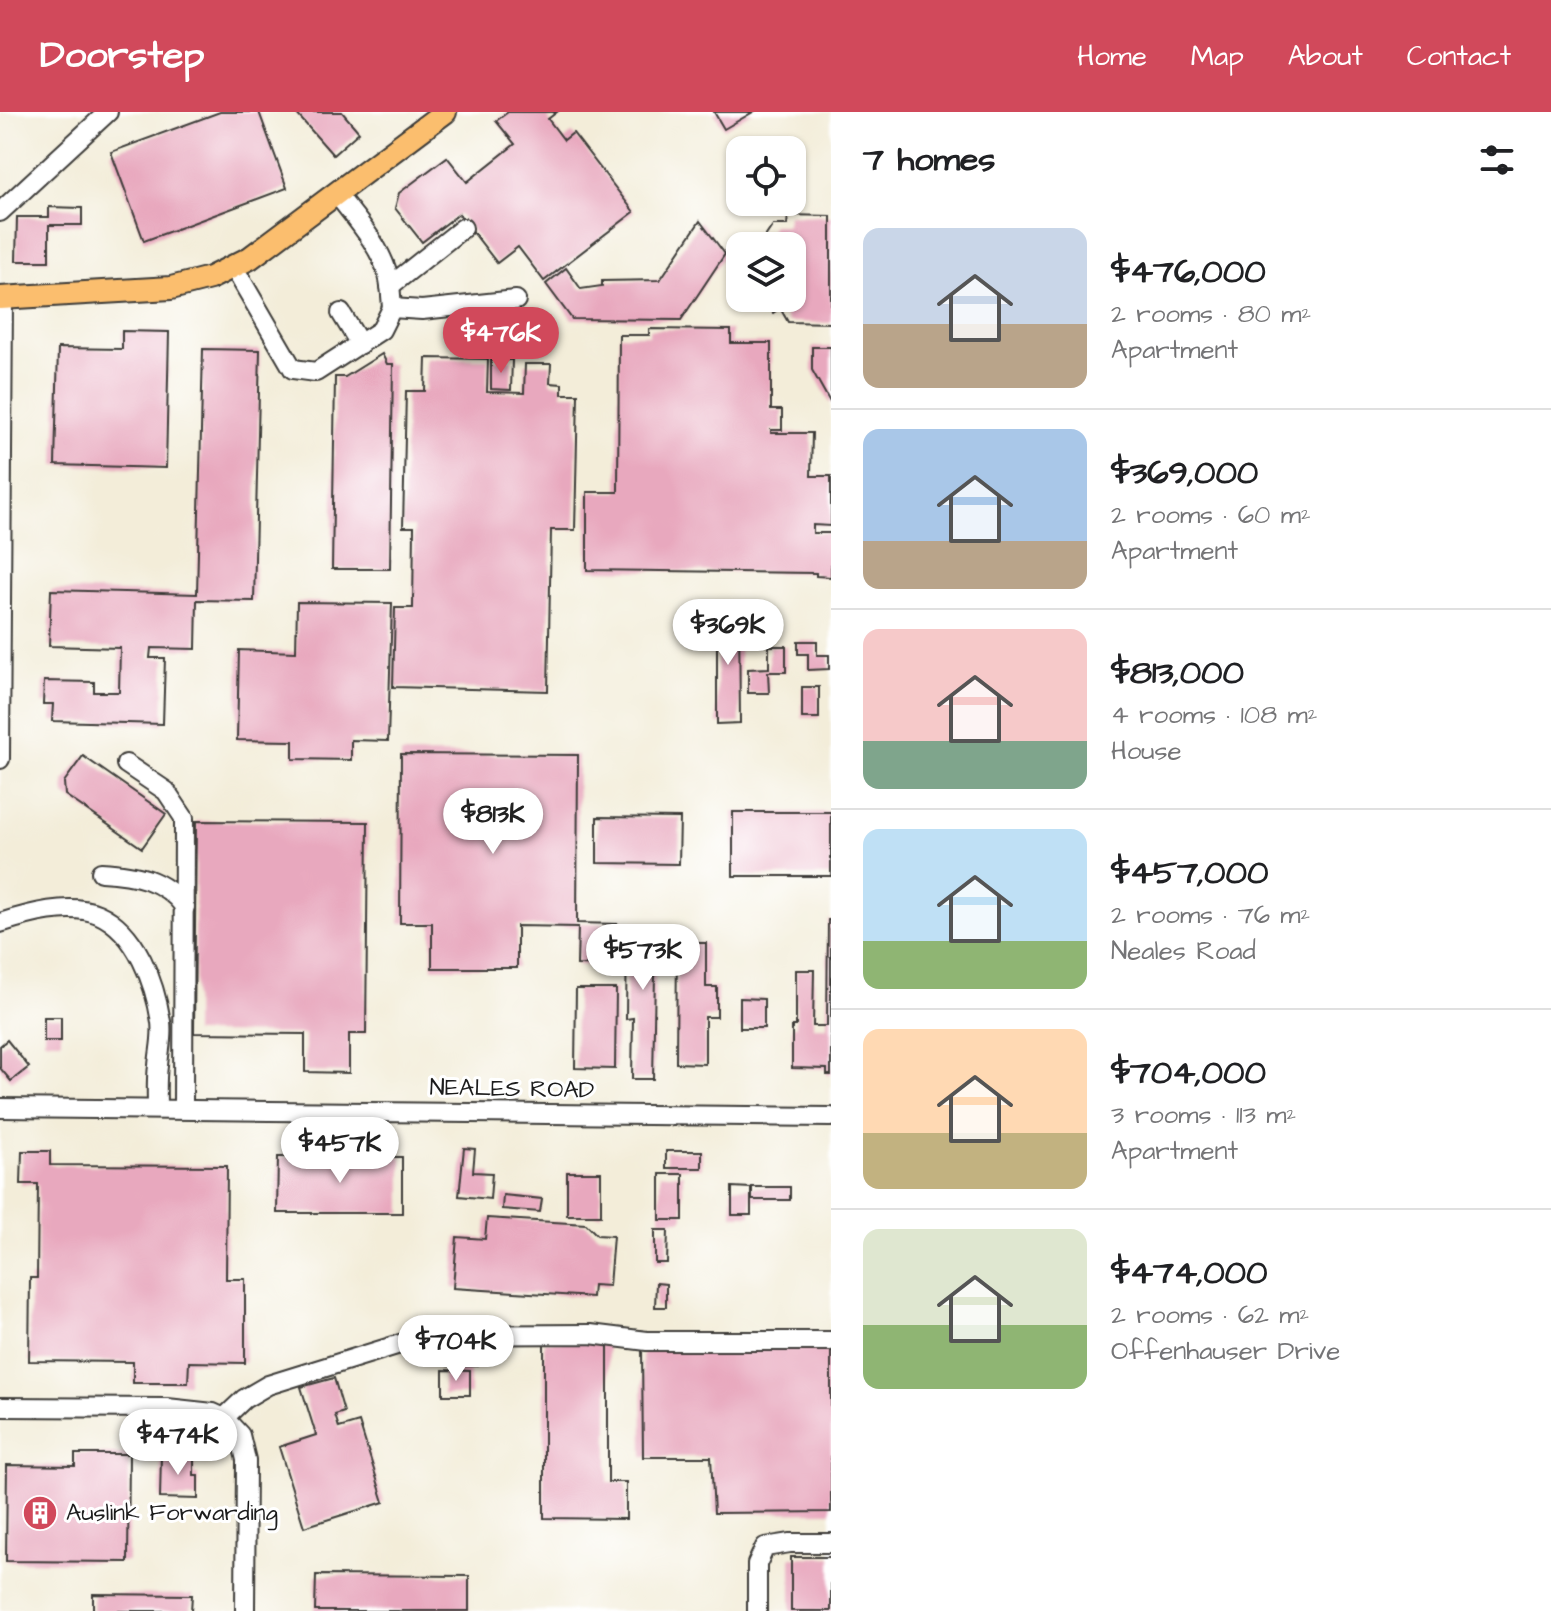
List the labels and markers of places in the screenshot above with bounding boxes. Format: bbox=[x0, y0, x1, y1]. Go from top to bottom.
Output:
pin: $476K bbox=[445, 307, 557, 375]
pin: $369K bbox=[672, 599, 784, 667]
pin: $813K bbox=[437, 788, 549, 856]
pin: $573K bbox=[587, 924, 699, 992]
pin: $457K bbox=[284, 1117, 396, 1185]
pin: $704K bbox=[400, 1315, 512, 1383]
pin: $474K bbox=[122, 1409, 234, 1477]
building icon: Auslink Forwarding bbox=[21, 1494, 59, 1532]
place label: Auslink Forwarding bbox=[66, 1496, 278, 1531]

